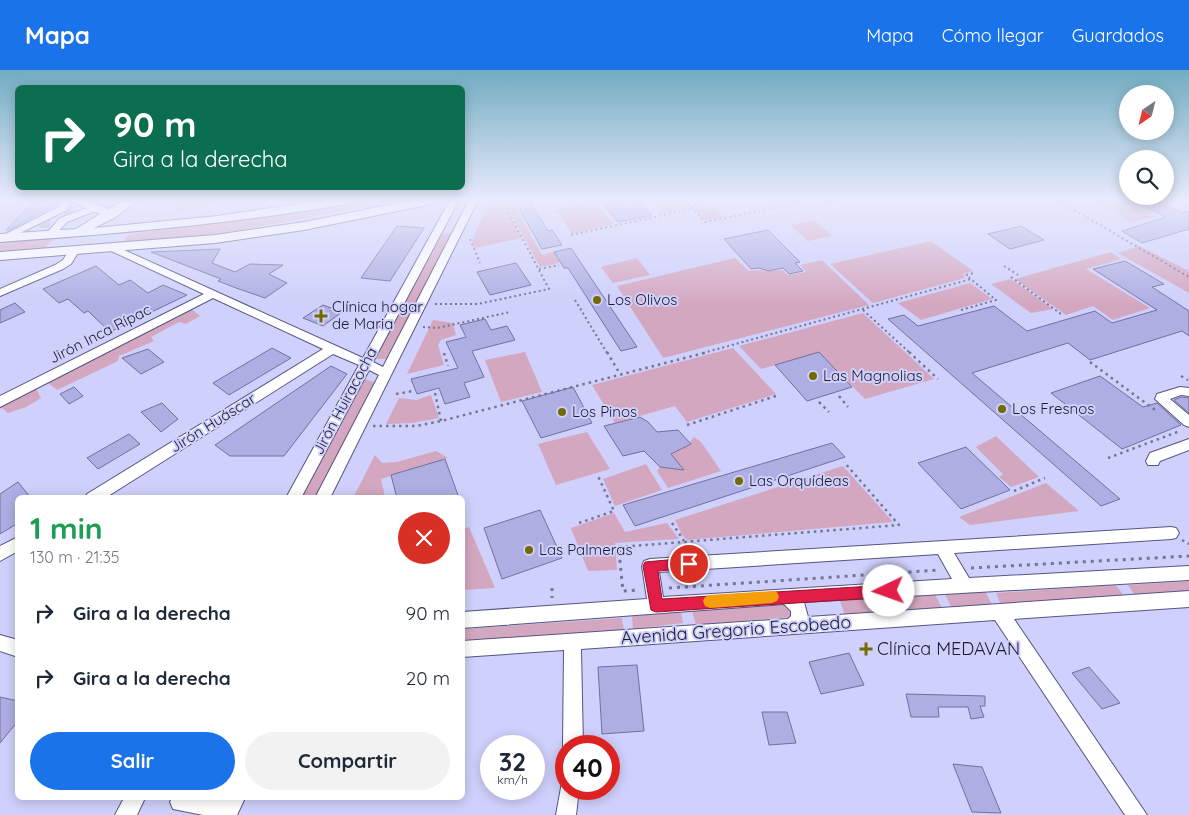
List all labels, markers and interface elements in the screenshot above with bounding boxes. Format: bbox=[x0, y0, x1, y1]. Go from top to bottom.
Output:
text: Mapa bbox=[25, 20, 90, 50]
text: Mapa bbox=[866, 24, 914, 47]
text: Cómo llegar bbox=[942, 24, 1044, 47]
text: Guardados bbox=[1072, 24, 1164, 47]
north arrow bbox=[1119, 85, 1174, 140]
map controls bbox=[1119, 85, 1174, 205]
text: 90 m bbox=[113, 102, 196, 146]
icon: right bbox=[30, 105, 95, 170]
text: Gira a la derecha bbox=[113, 145, 288, 173]
button: search bbox=[1119, 150, 1174, 205]
place label: Los Olivos bbox=[607, 290, 677, 309]
marker: Los Olivos bbox=[591, 294, 603, 306]
place label: Clínica hogar de Maria bbox=[332, 297, 423, 333]
street label: Jirón Inca Rípac bbox=[46, 300, 154, 367]
marker: Clínica hogar de Maria bbox=[314, 309, 328, 323]
street label: Jirón Huiracocha bbox=[308, 344, 381, 458]
place label: Las Magnolias bbox=[823, 366, 923, 385]
marker: Las Magnolias bbox=[807, 370, 819, 382]
street label: Jirón Huáscar bbox=[166, 389, 259, 456]
place label: Los Fresnos bbox=[1012, 399, 1094, 418]
place label: Los Pinos bbox=[572, 402, 637, 421]
marker: Los Fresnos bbox=[996, 403, 1008, 415]
marker: Los Pinos bbox=[556, 406, 568, 418]
place label: Las Orquídeas bbox=[749, 471, 849, 490]
marker: Las Orquídeas bbox=[733, 475, 745, 487]
text: 1 min bbox=[30, 509, 103, 547]
button: close bbox=[398, 512, 450, 564]
place label: Las Palmeras bbox=[539, 540, 632, 559]
pin bbox=[668, 543, 710, 585]
marker: Las Palmeras bbox=[523, 544, 535, 556]
text: 130 m · 21:35 bbox=[30, 547, 120, 567]
icon: arrive bbox=[675, 550, 703, 578]
position arrow bbox=[862, 564, 914, 616]
icon: right bbox=[30, 599, 58, 627]
text: Gira a la derecha bbox=[73, 601, 231, 625]
text: 90 m bbox=[406, 601, 450, 625]
street label: Avenida Gregorio Escobedo bbox=[620, 610, 852, 649]
place label: Clínica MEDAVAN bbox=[877, 637, 1020, 660]
marker: Clínica MEDAVAN bbox=[859, 642, 873, 656]
icon: right bbox=[30, 664, 58, 692]
text: Gira a la derecha bbox=[73, 666, 231, 690]
text: 20 m bbox=[406, 666, 450, 690]
button: Salir bbox=[30, 732, 235, 790]
button: Compartir bbox=[245, 732, 450, 790]
speed limit sign: 40 bbox=[555, 735, 620, 800]
text: 32 bbox=[499, 746, 526, 777]
text: km/h bbox=[497, 772, 528, 787]

